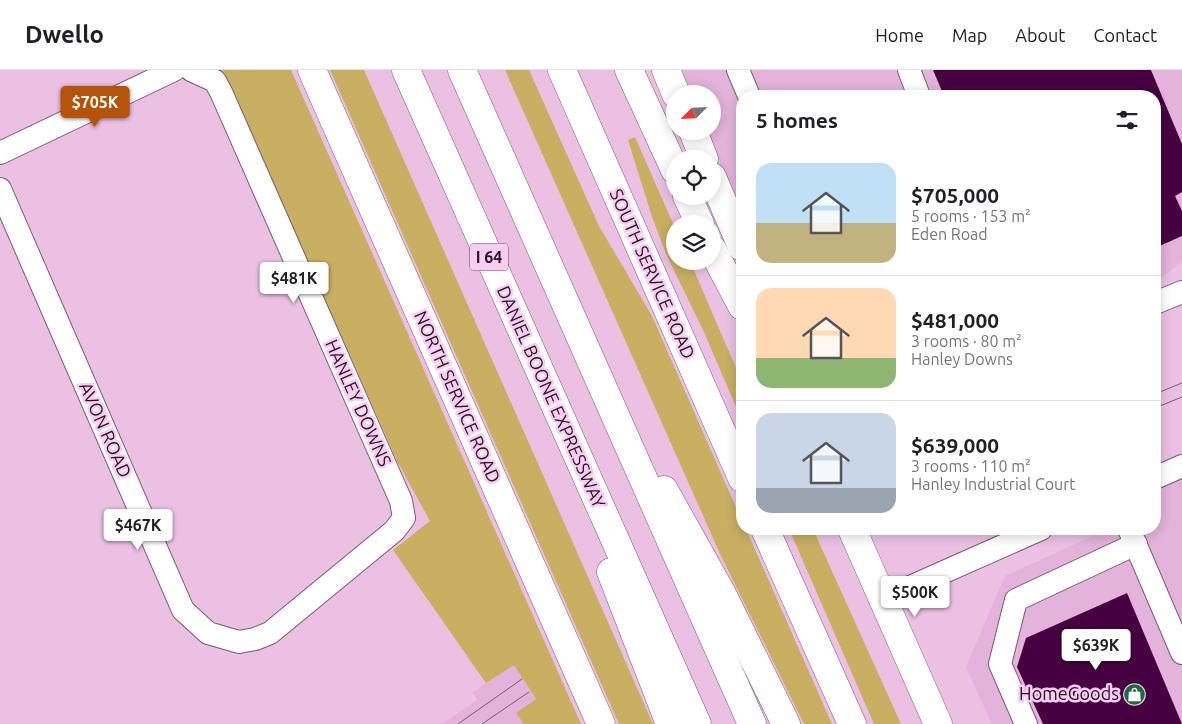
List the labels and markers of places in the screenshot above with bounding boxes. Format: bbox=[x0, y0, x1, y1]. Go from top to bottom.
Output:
pin: $705K bbox=[60, 85, 130, 128]
pin: $481K bbox=[259, 262, 329, 304]
pin: $467K bbox=[103, 508, 173, 551]
pin: $500K bbox=[880, 576, 950, 618]
pin: $639K bbox=[1061, 628, 1131, 671]
shop icon: HomeGoods bbox=[1123, 682, 1147, 706]
place label: HomeGoods bbox=[1019, 683, 1119, 703]

